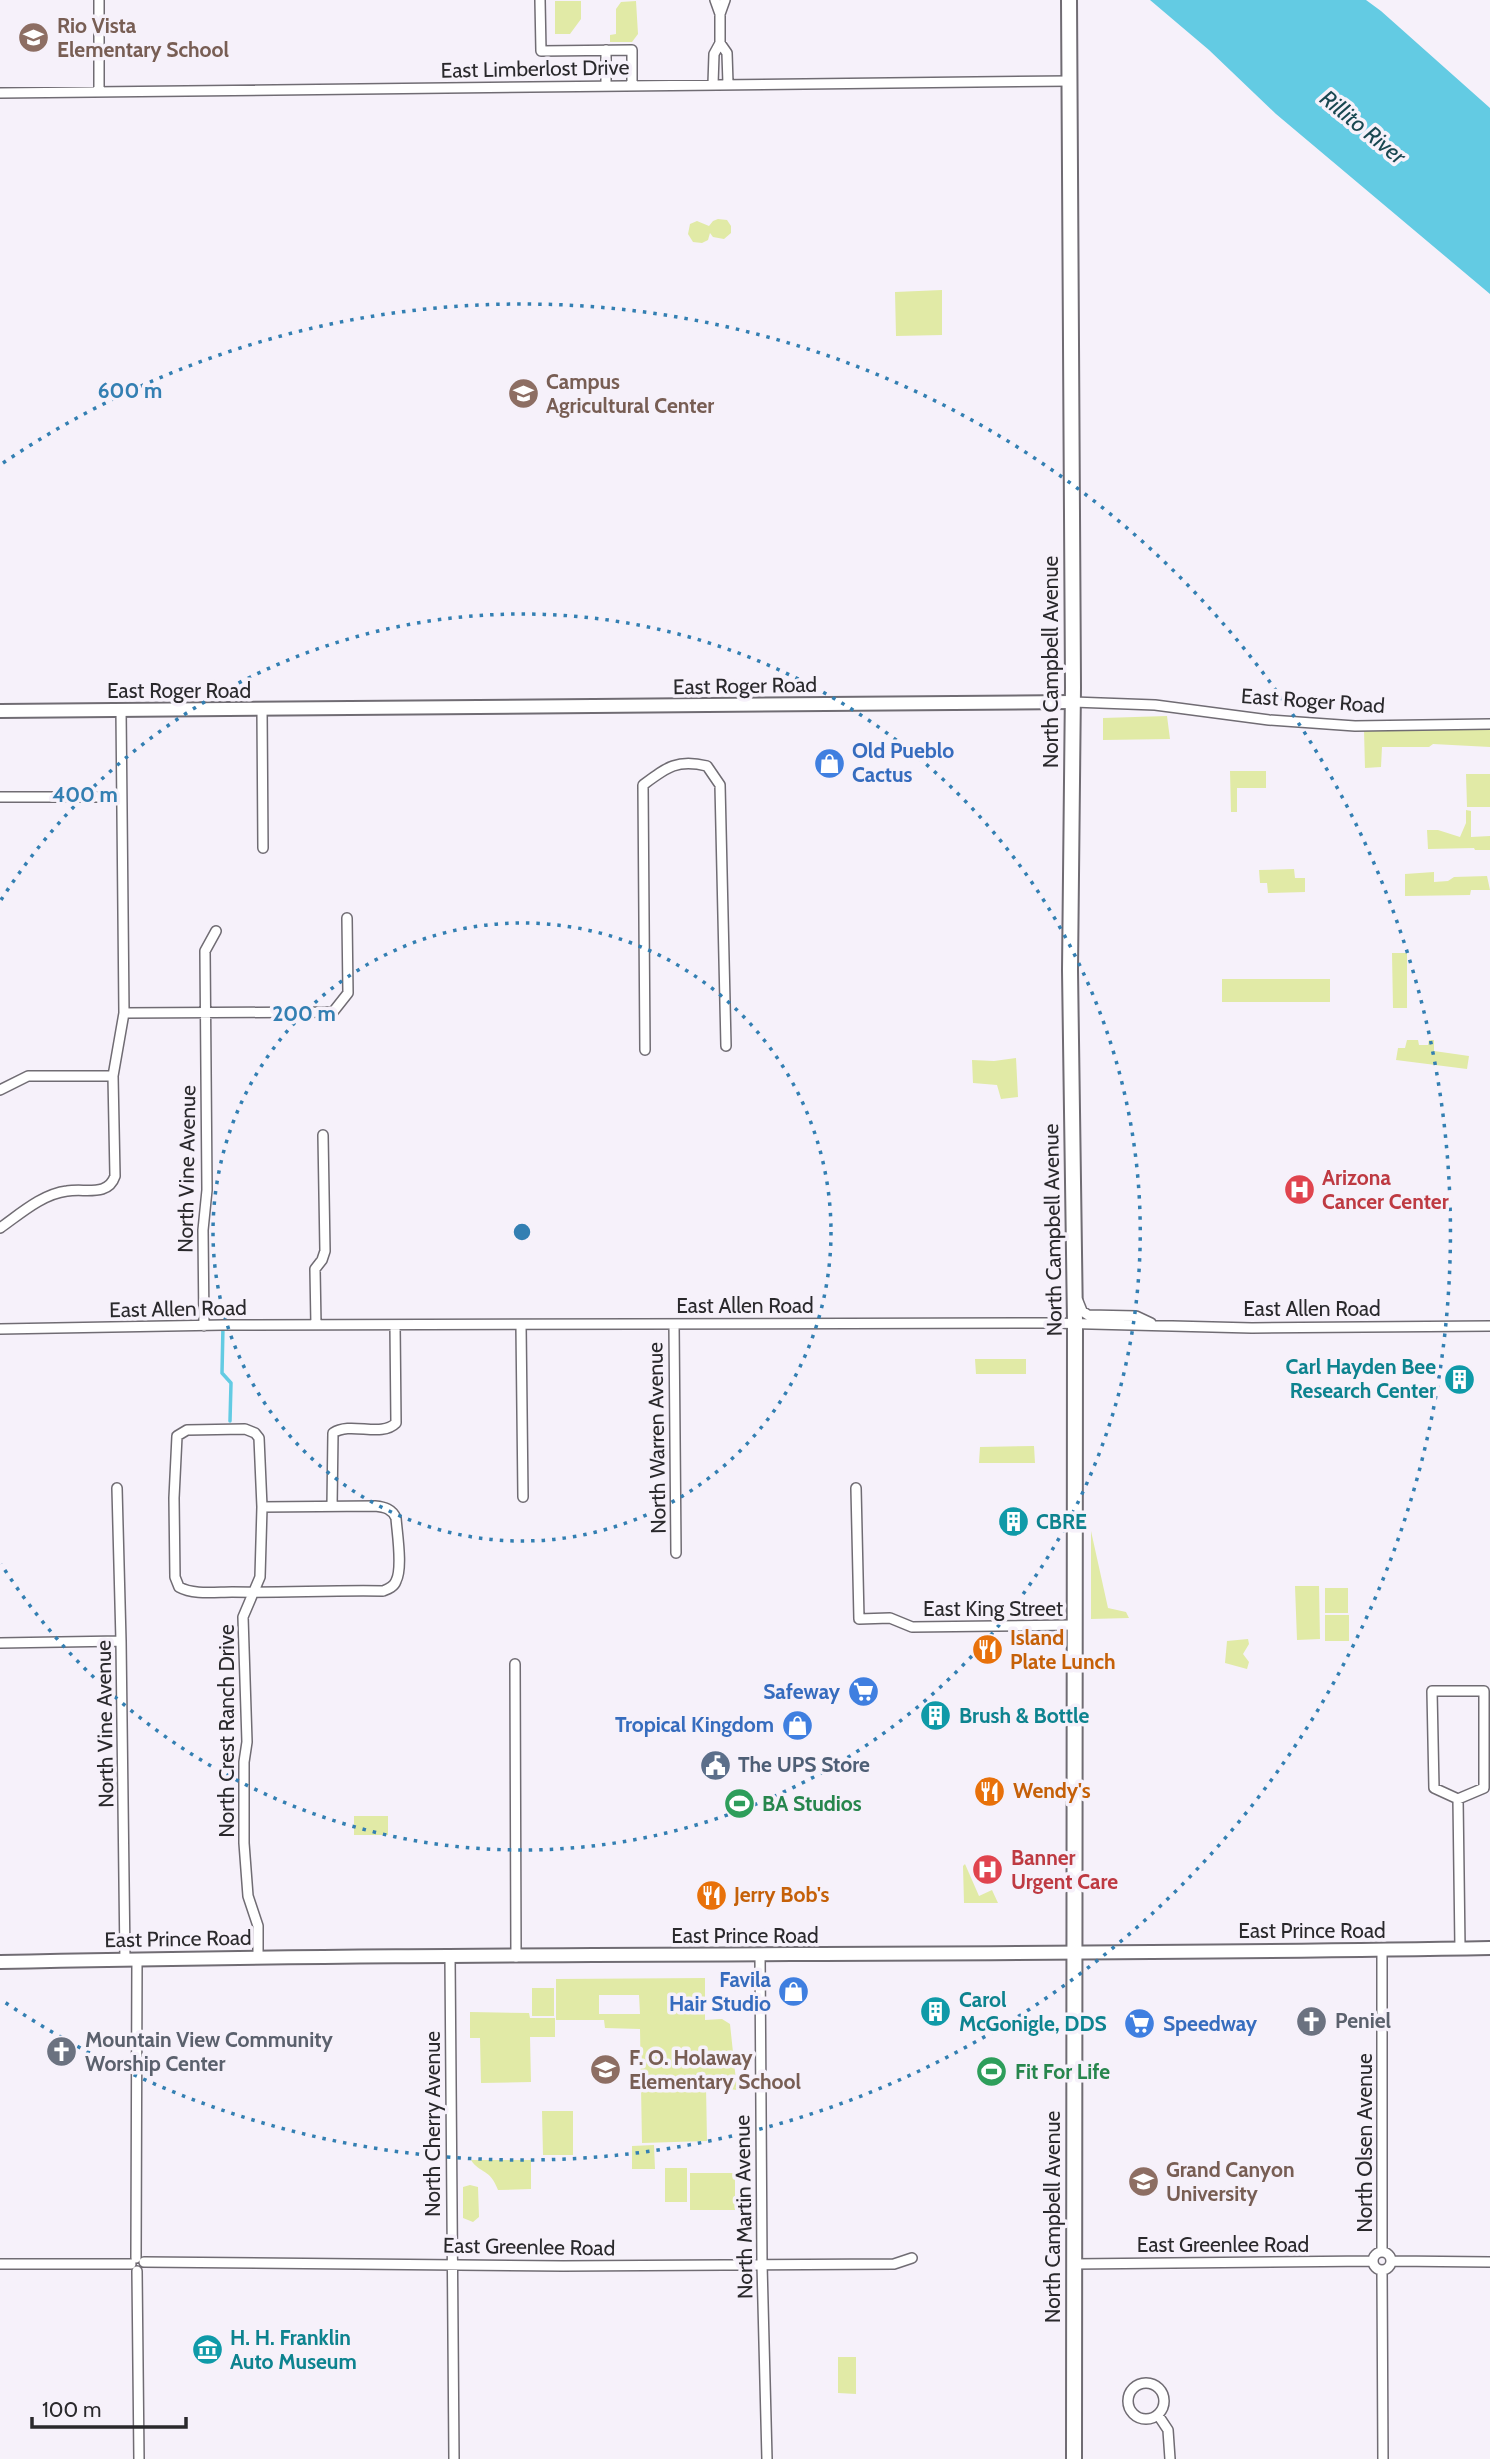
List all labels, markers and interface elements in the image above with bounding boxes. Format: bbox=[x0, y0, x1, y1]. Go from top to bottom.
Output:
place label: Rio Vista Elementary School bbox=[57, 13, 230, 62]
school or university icon: Rio Vista Elementary School bbox=[17, 21, 51, 55]
street label: East Limberlost Drive bbox=[440, 54, 630, 83]
water label: Rillito River bbox=[1314, 84, 1412, 171]
place label: Campus Agricultural Center bbox=[546, 369, 714, 418]
school or university icon: Campus Agricultural Center bbox=[506, 377, 540, 411]
text: 600 m bbox=[98, 378, 162, 403]
street label: North Campbell Avenue bbox=[1038, 555, 1063, 768]
street label: East Roger Road bbox=[673, 672, 817, 699]
street label: East Roger Road bbox=[107, 678, 251, 703]
street label: East Roger Road bbox=[1240, 683, 1386, 718]
place label: Old Pueblo Cactus bbox=[852, 738, 954, 787]
shop icon: Old Pueblo Cactus bbox=[812, 746, 846, 780]
text: 400 m bbox=[52, 782, 118, 807]
text: 200 m bbox=[272, 1001, 336, 1026]
street label: North Vine Avenue bbox=[173, 1085, 200, 1253]
street label: North Campbell Avenue bbox=[1038, 1123, 1067, 1337]
place label: Arizona Cancer Center bbox=[1322, 1165, 1449, 1214]
hospital icon: Arizona Cancer Center bbox=[1282, 1173, 1316, 1207]
centre of rings bbox=[510, 1220, 534, 1244]
street label: East Allen Road bbox=[676, 1293, 814, 1318]
street label: East Allen Road bbox=[109, 1295, 247, 1322]
street label: East Allen Road bbox=[1243, 1296, 1381, 1321]
street label: North Warren Avenue bbox=[642, 1342, 671, 1534]
place label: Carl Hayden Bee Research Center bbox=[1285, 1354, 1436, 1403]
building icon: Carl Hayden Bee Research Center bbox=[1442, 1362, 1476, 1396]
building icon: CBRE bbox=[996, 1505, 1030, 1539]
place label: CBRE bbox=[1036, 1509, 1087, 1534]
street label: East King Street bbox=[923, 1596, 1063, 1621]
street label: North Crest Ranch Drive bbox=[214, 1624, 239, 1838]
place label: Island Plate Lunch bbox=[1010, 1625, 1116, 1674]
restaurant icon: Island Plate Lunch bbox=[970, 1633, 1004, 1667]
street label: North Vine Avenue bbox=[91, 1640, 118, 1808]
supermarket icon: Safeway bbox=[846, 1675, 880, 1709]
place label: Safeway bbox=[763, 1679, 841, 1704]
building icon: Brush & Bottle bbox=[919, 1699, 953, 1733]
place label: Brush & Bottle bbox=[959, 1703, 1089, 1728]
shop icon: Tropical Kingdom bbox=[780, 1708, 814, 1742]
place label: Tropical Kingdom bbox=[615, 1712, 774, 1737]
public building icon: The UPS Store bbox=[698, 1748, 732, 1782]
place label: The UPS Store bbox=[738, 1752, 870, 1777]
restaurant icon: Wendy's bbox=[973, 1774, 1007, 1808]
place label: Wendy's bbox=[1013, 1778, 1091, 1803]
sports icon: BA Studios bbox=[722, 1787, 756, 1821]
place label: BA Studios bbox=[762, 1791, 862, 1816]
place label: Banner Urgent Care bbox=[1011, 1845, 1118, 1894]
hospital icon: Banner Urgent Care bbox=[971, 1853, 1005, 1887]
restaurant icon: Jerry Bob's bbox=[694, 1878, 728, 1912]
place label: Jerry Bob's bbox=[733, 1882, 830, 1907]
street label: East Prince Road bbox=[1238, 1918, 1386, 1943]
street label: East Prince Road bbox=[671, 1923, 819, 1948]
street label: East Prince Road bbox=[104, 1925, 252, 1952]
place label: Favila Hair Studio bbox=[669, 1967, 772, 2016]
shop icon: Favila Hair Studio bbox=[777, 1975, 811, 2009]
place label: Carol McGonigle, DDS bbox=[959, 1987, 1107, 2036]
building icon: Carol McGonigle, DDS bbox=[919, 1995, 953, 2029]
church icon: Peniel bbox=[1295, 2004, 1329, 2038]
supermarket icon: Speedway bbox=[1123, 2007, 1157, 2041]
place label: Peniel bbox=[1335, 2008, 1392, 2033]
place label: Speedway bbox=[1163, 2011, 1258, 2036]
place label: Mountain View Community Worship Center bbox=[85, 2027, 333, 2076]
street label: North Cherry Avenue bbox=[420, 2031, 445, 2217]
church icon: Mountain View Community Worship Center bbox=[45, 2035, 79, 2069]
place label: F. O. Holaway Elementary School bbox=[629, 2045, 802, 2094]
school or university icon: F. O. Holaway Elementary School bbox=[589, 2053, 623, 2087]
street label: North Olsen Avenue bbox=[1352, 2053, 1377, 2233]
sports icon: Fit For Life bbox=[975, 2055, 1009, 2089]
place label: Fit For Life bbox=[1015, 2059, 1110, 2084]
street label: North Campbell Avenue bbox=[1040, 2110, 1065, 2323]
street label: North Martin Avenue bbox=[729, 2115, 758, 2299]
place label: Grand Canyon University bbox=[1166, 2157, 1294, 2206]
school or university icon: Grand Canyon University bbox=[1126, 2165, 1160, 2199]
street label: East Greenlee Road bbox=[443, 2232, 615, 2261]
street label: East Greenlee Road bbox=[1137, 2232, 1309, 2257]
place label: H. H. Franklin Auto Museum bbox=[230, 2325, 357, 2374]
museum icon: H. H. Franklin Auto Museum bbox=[190, 2333, 224, 2367]
scale bar bbox=[32, 2386, 186, 2430]
text: 100 m bbox=[42, 2397, 101, 2422]

